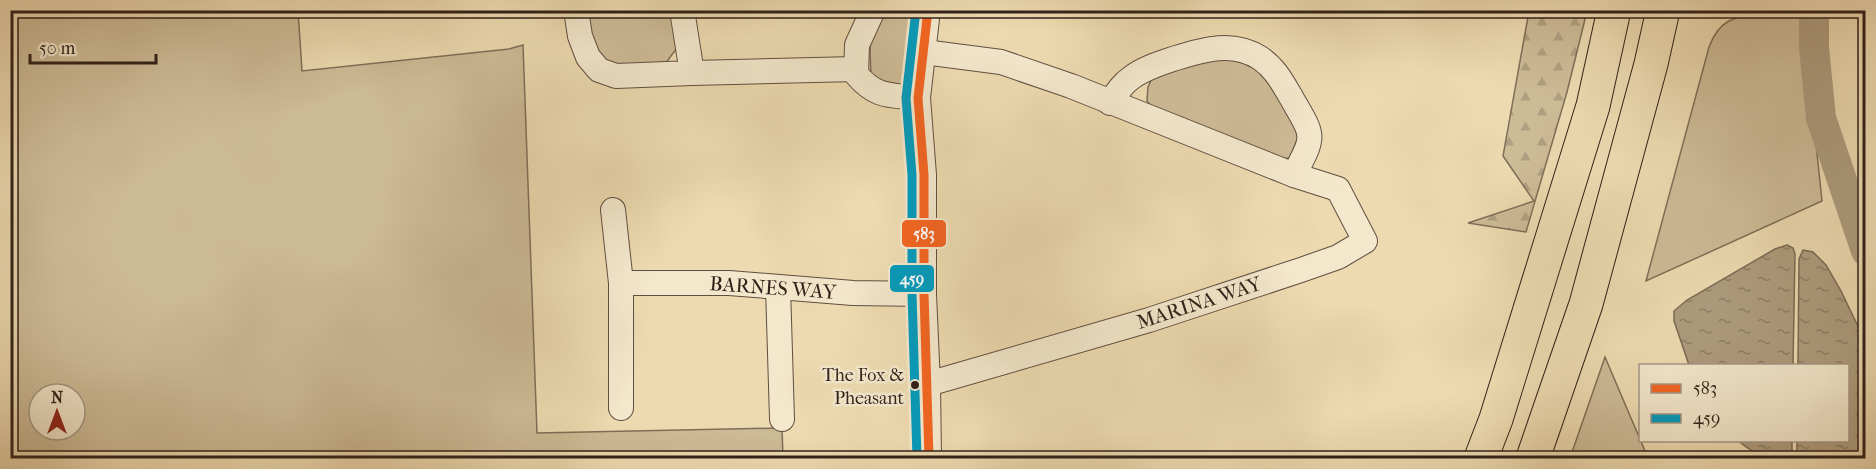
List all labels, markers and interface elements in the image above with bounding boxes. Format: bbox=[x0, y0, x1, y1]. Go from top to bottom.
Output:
scale bar bbox=[30, 27, 156, 65]
text: 50 m bbox=[39, 38, 76, 59]
line badge: 583 bbox=[901, 219, 947, 248]
text: 583 bbox=[913, 224, 935, 244]
line badge: 459 bbox=[889, 264, 935, 293]
text: 459 bbox=[899, 269, 924, 289]
street label: BARNES WAY bbox=[709, 272, 838, 304]
street label: MARINA WAY bbox=[1134, 272, 1266, 334]
legend bbox=[1639, 364, 1849, 442]
place label: The Fox & Pheasant bbox=[822, 365, 905, 409]
text: 583 bbox=[1693, 378, 1717, 399]
marker: The Fox & Pheasant bbox=[909, 379, 921, 391]
north arrow bbox=[27, 382, 87, 442]
text: N bbox=[51, 388, 64, 407]
text: 459 bbox=[1693, 408, 1720, 429]

